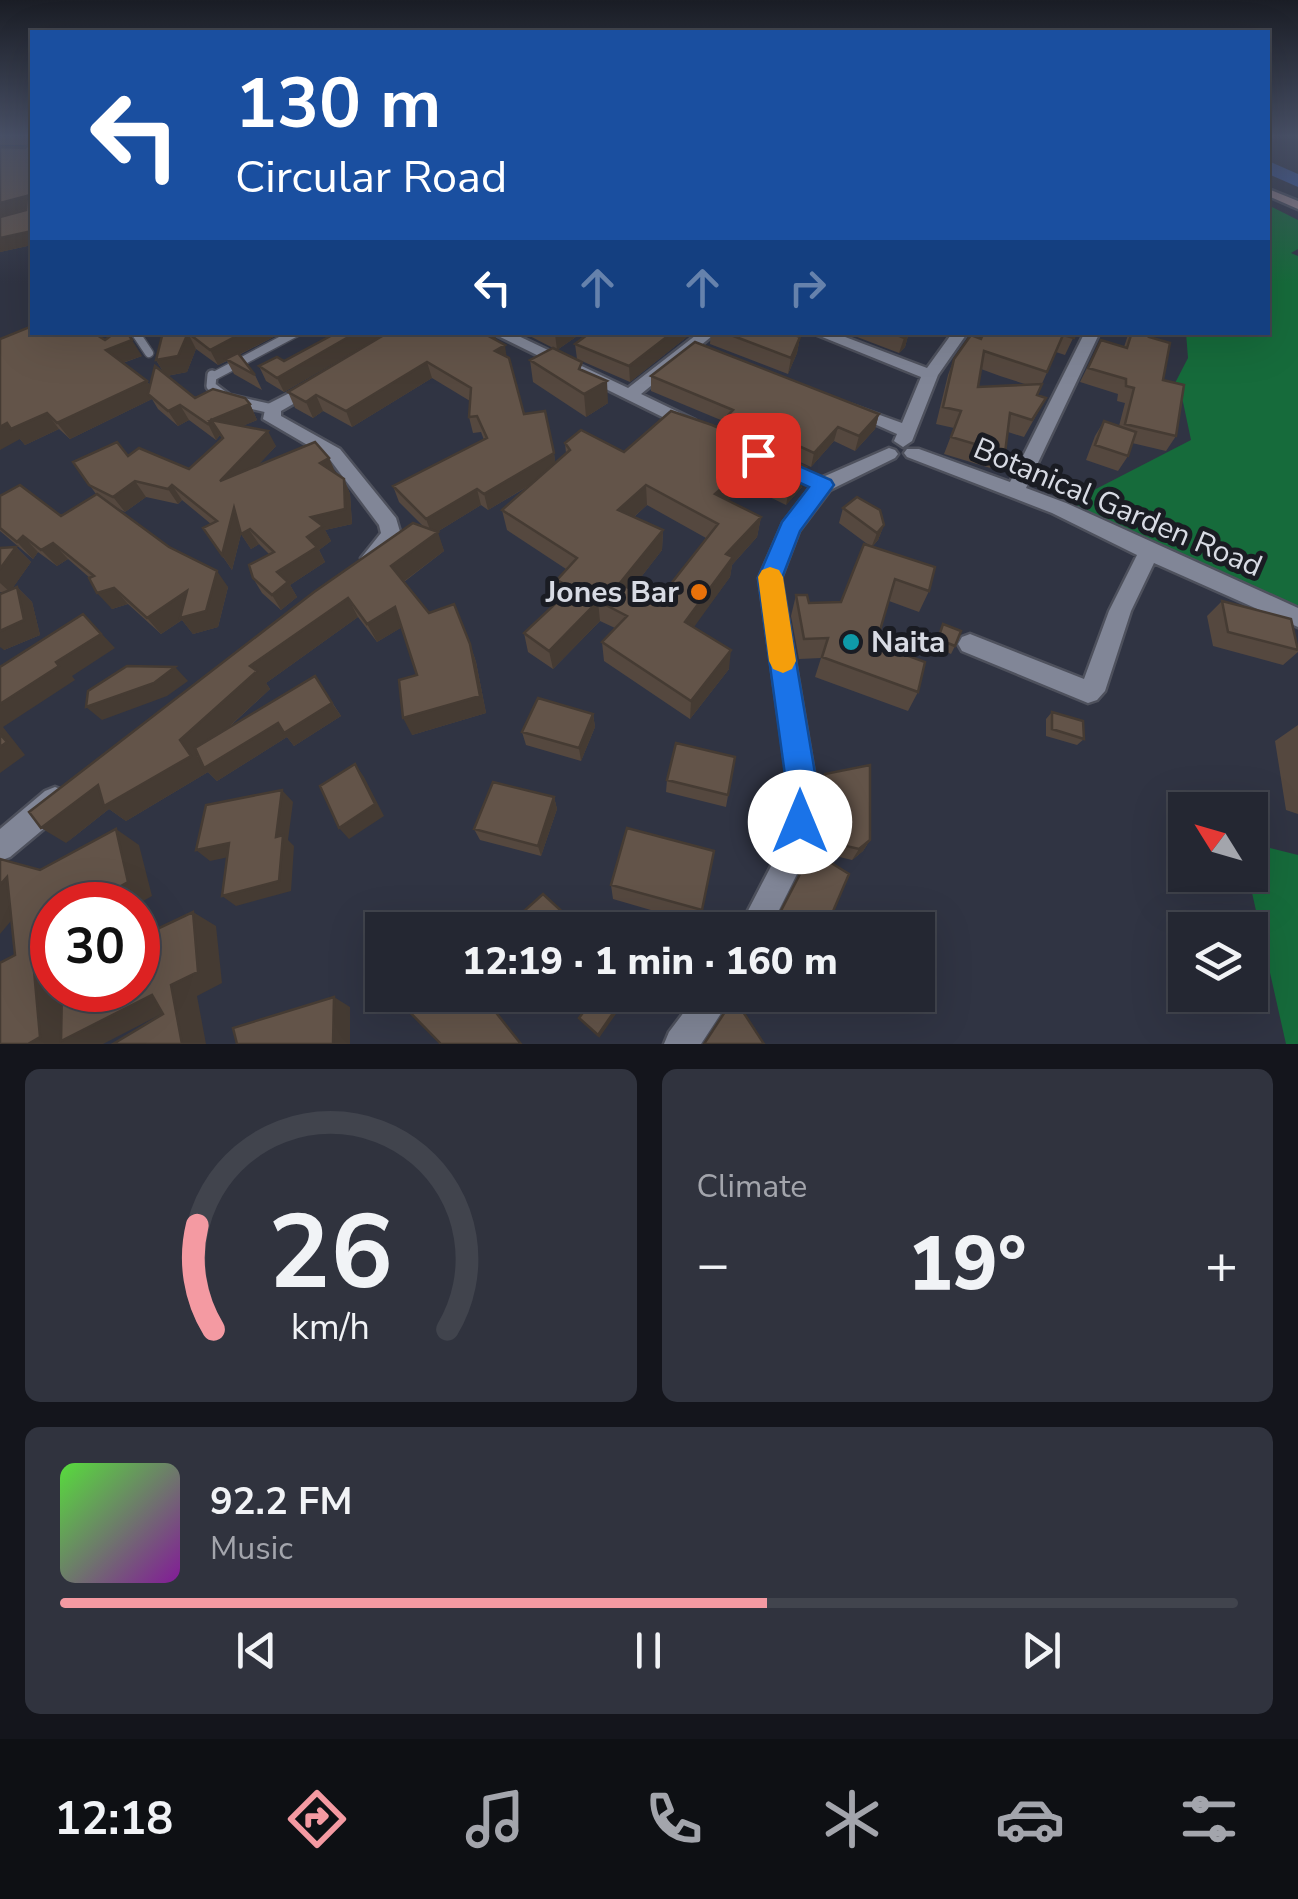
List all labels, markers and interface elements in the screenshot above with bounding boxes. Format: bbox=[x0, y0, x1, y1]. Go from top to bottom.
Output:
text: 130 m bbox=[235, 56, 441, 152]
icon: left bbox=[70, 70, 200, 200]
text: Circular Road bbox=[235, 147, 507, 208]
icon: left bbox=[465, 260, 520, 315]
icon: ahead bbox=[570, 260, 625, 315]
icon: ahead bbox=[675, 260, 730, 315]
icon: right bbox=[780, 260, 835, 315]
pin bbox=[716, 413, 801, 498]
icon: arrive bbox=[731, 428, 786, 483]
street label: Botanical Garden Road bbox=[967, 428, 1268, 587]
place label: Jones Bar bbox=[545, 572, 679, 613]
marker: Jones Bar bbox=[688, 581, 710, 603]
place label: Naita bbox=[871, 622, 945, 663]
marker: Naita bbox=[840, 631, 862, 653]
position arrow bbox=[748, 770, 852, 874]
north arrow bbox=[1168, 792, 1268, 892]
map controls bbox=[1168, 792, 1268, 1012]
speed limit sign: 30 bbox=[30, 882, 160, 1012]
button: layers bbox=[1168, 912, 1268, 1012]
text: 12:19 · 1 min · 160 m bbox=[462, 936, 838, 987]
text: Climate bbox=[697, 1165, 807, 1208]
text: 26 bbox=[268, 1182, 393, 1324]
text: 19° bbox=[908, 1213, 1027, 1315]
text: − bbox=[697, 1227, 730, 1302]
text: + bbox=[1205, 1227, 1238, 1302]
text: km/h bbox=[291, 1303, 370, 1352]
text: 92.2 FM bbox=[210, 1476, 352, 1527]
text: Music bbox=[210, 1527, 293, 1570]
icon: previous bbox=[229, 1623, 284, 1678]
icon: pause bbox=[621, 1623, 676, 1678]
icon: next bbox=[1014, 1623, 1069, 1678]
icon: directions bbox=[282, 1784, 352, 1854]
icon: music bbox=[460, 1784, 530, 1854]
icon: phone bbox=[639, 1784, 709, 1854]
icon: climate bbox=[817, 1784, 887, 1854]
icon: car bbox=[995, 1784, 1065, 1854]
icon: filters bbox=[1174, 1784, 1244, 1854]
text: 12:18 bbox=[54, 1789, 173, 1850]

